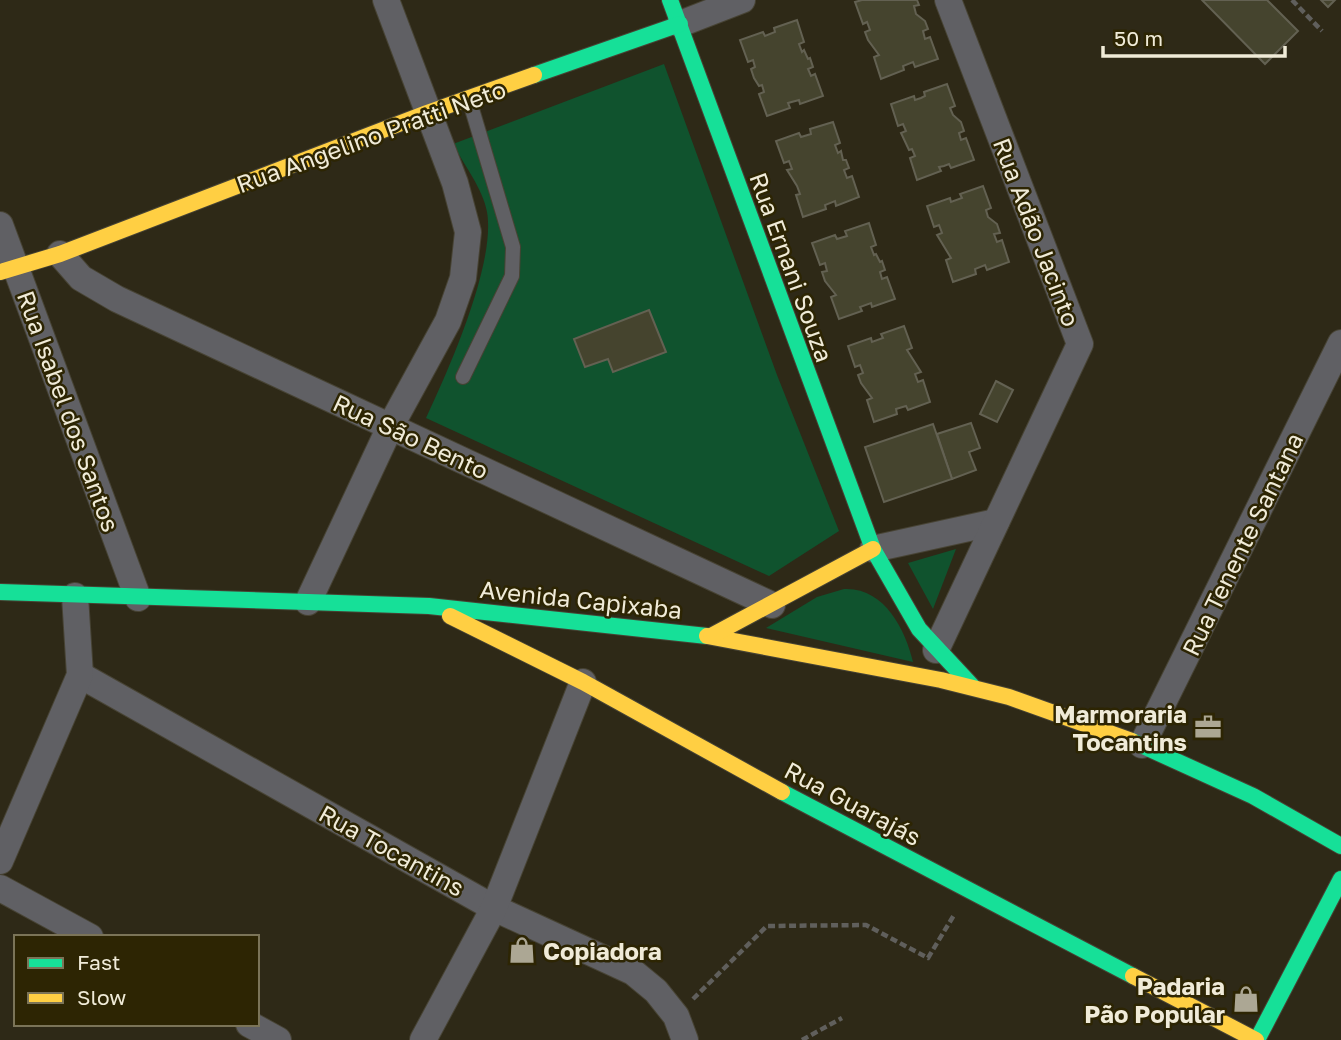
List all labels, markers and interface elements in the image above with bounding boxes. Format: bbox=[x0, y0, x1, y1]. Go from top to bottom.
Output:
scale bar bbox=[1103, 14, 1285, 58]
text: 50 m bbox=[1114, 25, 1163, 51]
street label: Rua Angelino Pratti Neto bbox=[232, 74, 510, 198]
street label: Rua Adão Jacinto bbox=[988, 134, 1086, 330]
street label: Rua Ernani Souza bbox=[744, 168, 840, 366]
street label: Rua Isabel dos Santos bbox=[12, 287, 126, 535]
street label: Rua São Bento bbox=[329, 387, 493, 485]
street label: Rua Tenente Santana bbox=[1175, 428, 1309, 660]
street label: Avenida Capixaba bbox=[479, 574, 683, 624]
place label: Marmoraria Tocantins bbox=[1054, 699, 1187, 756]
office icon: Marmoraria Tocantins bbox=[1193, 712, 1223, 742]
street label: Rua Guarajás bbox=[780, 755, 926, 851]
street label: Rua Tocantins bbox=[314, 798, 470, 902]
legend bbox=[14, 935, 259, 1026]
shop icon: Copiadora bbox=[507, 935, 537, 965]
place label: Copiadora bbox=[543, 936, 662, 965]
text: Fast bbox=[77, 949, 120, 975]
place label: Padaria Pão Popular bbox=[1084, 971, 1225, 1028]
text: Slow bbox=[77, 984, 126, 1010]
shop icon: Padaria Pão Popular bbox=[1231, 984, 1261, 1014]

